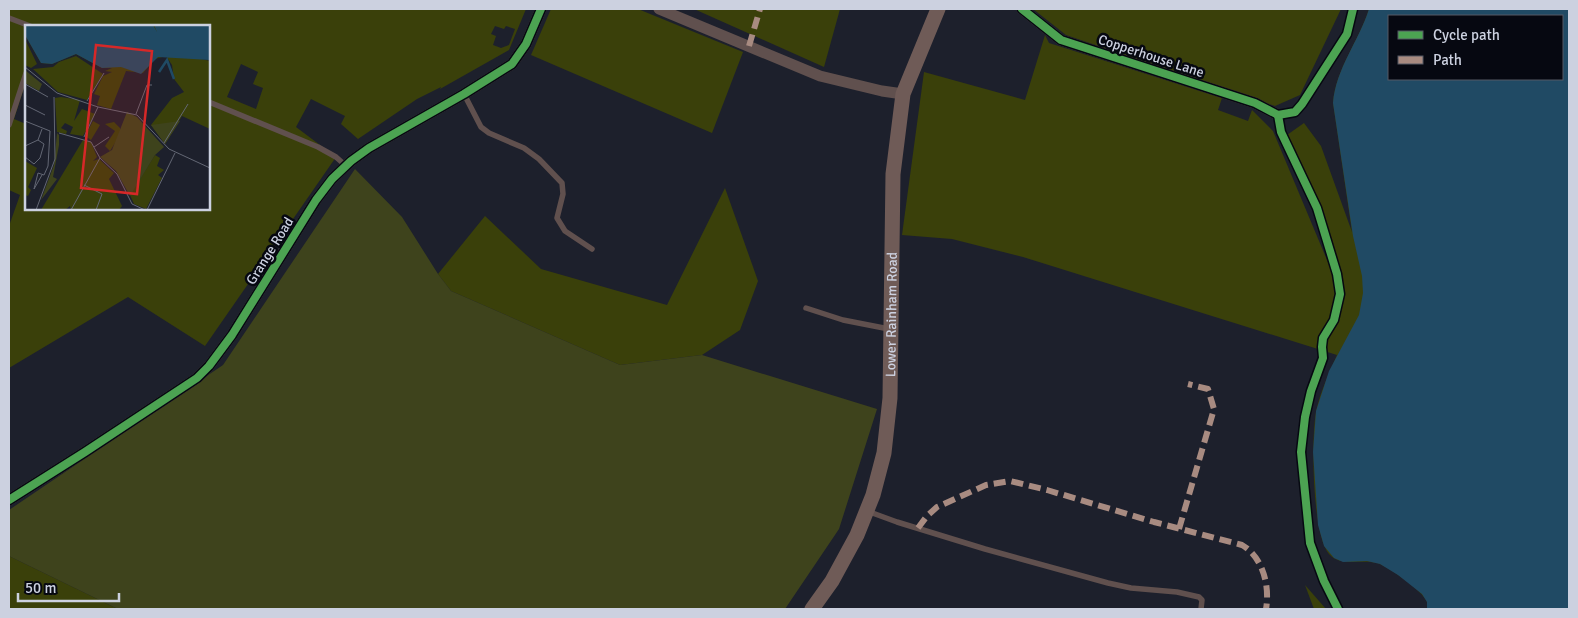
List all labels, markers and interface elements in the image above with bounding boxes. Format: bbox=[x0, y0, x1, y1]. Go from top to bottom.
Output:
legend bbox=[1388, 15, 1563, 80]
inset map bbox=[25, 25, 210, 210]
text: Cycle path bbox=[1433, 26, 1500, 44]
street label: Copperhouse Lane bbox=[1096, 31, 1206, 81]
text: Path bbox=[1433, 51, 1462, 69]
street label: Grange Road bbox=[243, 214, 297, 288]
street label: Lower Rainham Road bbox=[882, 252, 900, 377]
scale bar bbox=[18, 570, 119, 602]
text: 50 m bbox=[25, 579, 56, 597]

